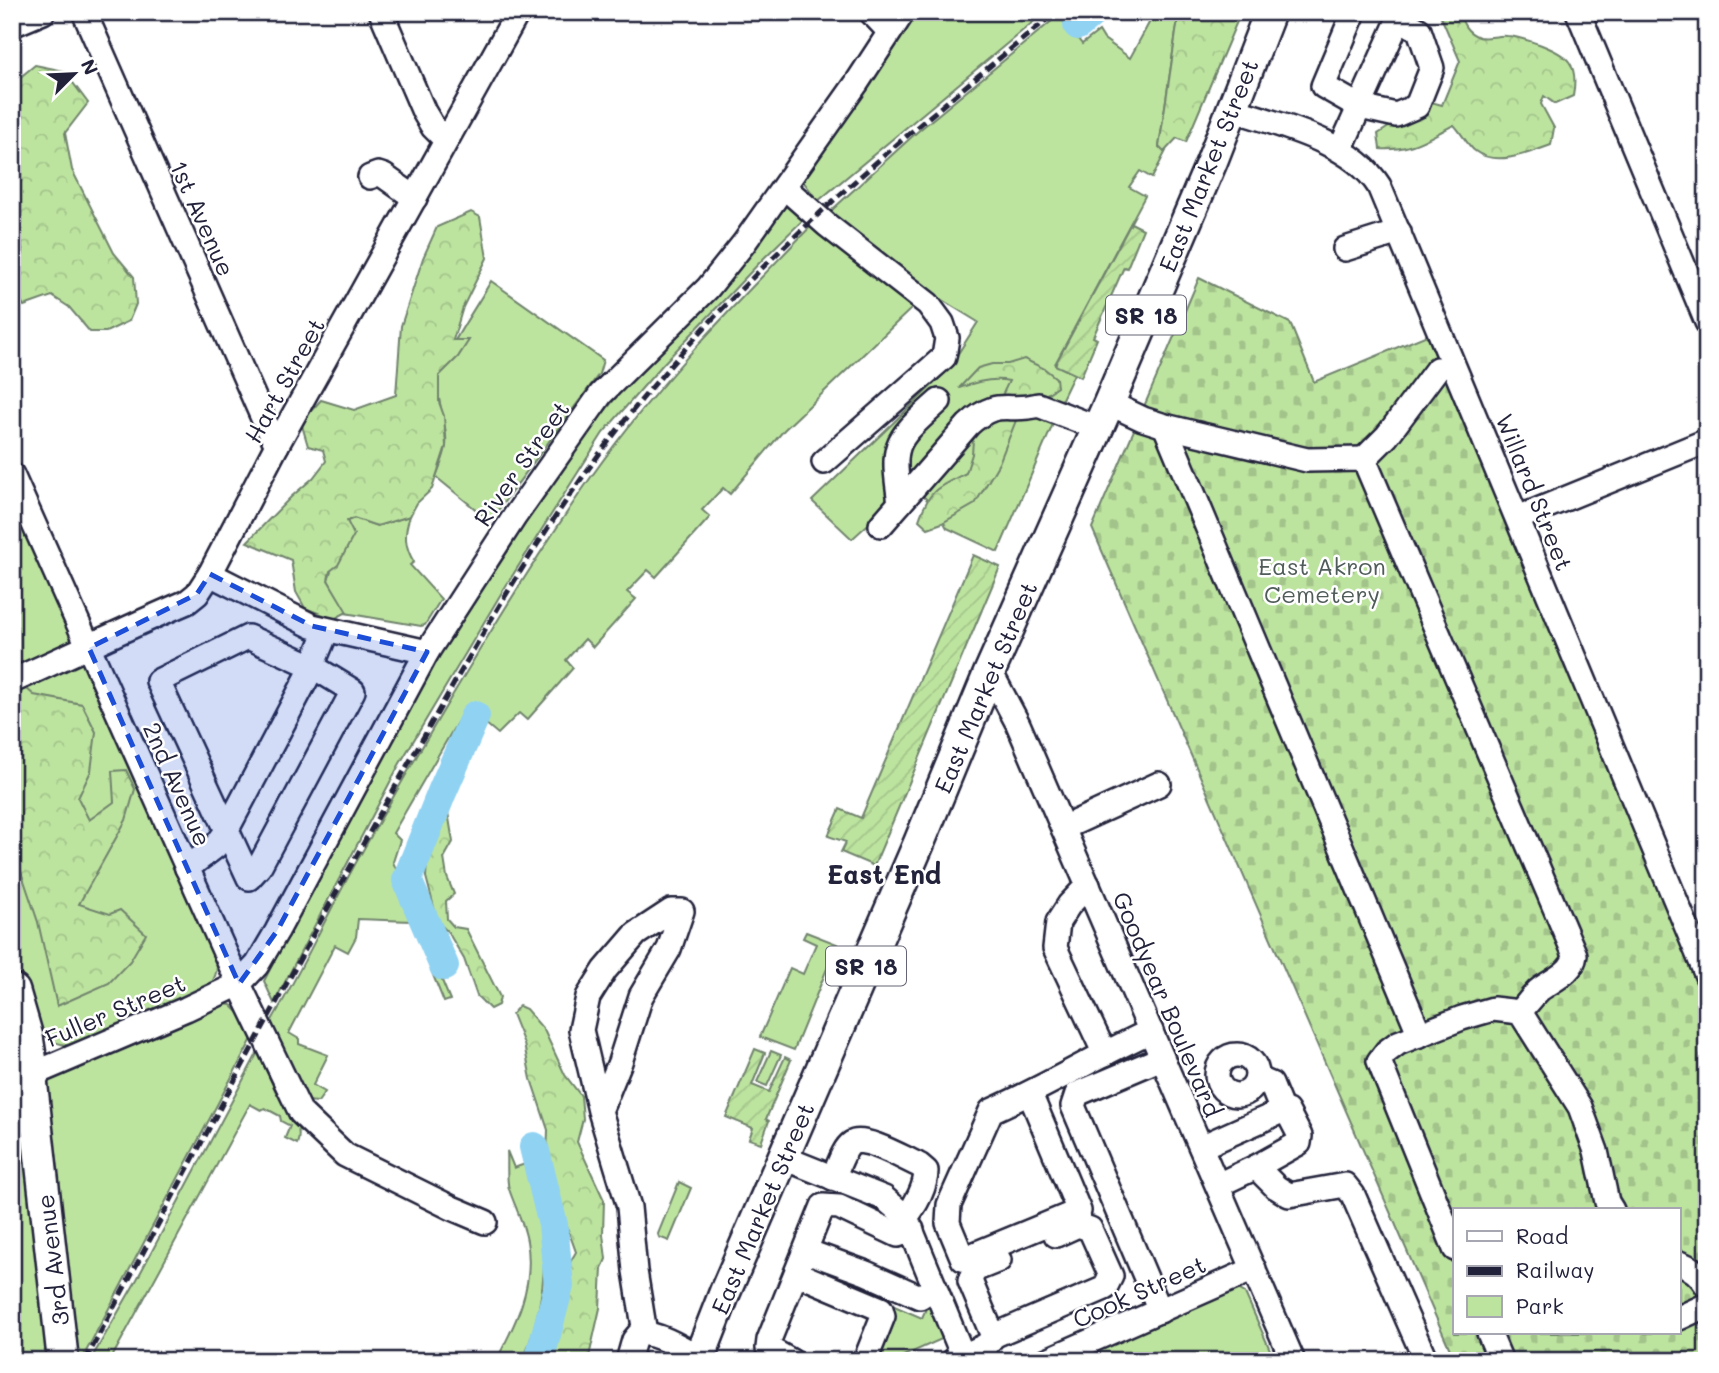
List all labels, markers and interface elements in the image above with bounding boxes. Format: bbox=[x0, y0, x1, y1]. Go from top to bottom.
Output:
north arrow bbox=[38, 38, 108, 108]
street label: East Market Street bbox=[1151, 54, 1265, 276]
text: N bbox=[76, 55, 104, 79]
street label: 1st Avenue bbox=[164, 155, 242, 281]
road number: SR 18 bbox=[1106, 296, 1186, 334]
street label: Hart Street bbox=[237, 312, 331, 448]
street label: River Street bbox=[466, 394, 576, 532]
street label: Willard Street bbox=[1489, 409, 1581, 575]
park label: East Akron Cemetery bbox=[1258, 550, 1386, 609]
street label: East Market Street bbox=[926, 576, 1044, 798]
street label: 2nd Avenue bbox=[137, 717, 219, 851]
district label: East End bbox=[827, 857, 941, 891]
street label: Goodyear Boulevard bbox=[1107, 887, 1229, 1121]
road number: SR 18 bbox=[826, 946, 906, 986]
street label: Fuller Street bbox=[40, 967, 190, 1053]
street label: East Market Street bbox=[703, 1097, 821, 1319]
street label: 3rd Avenue bbox=[29, 1193, 75, 1327]
legend bbox=[1453, 1208, 1680, 1334]
text: Road bbox=[1516, 1222, 1568, 1249]
street label: Cook Street bbox=[1068, 1248, 1210, 1334]
text: Railway bbox=[1516, 1256, 1595, 1283]
text: Park bbox=[1516, 1292, 1564, 1319]

